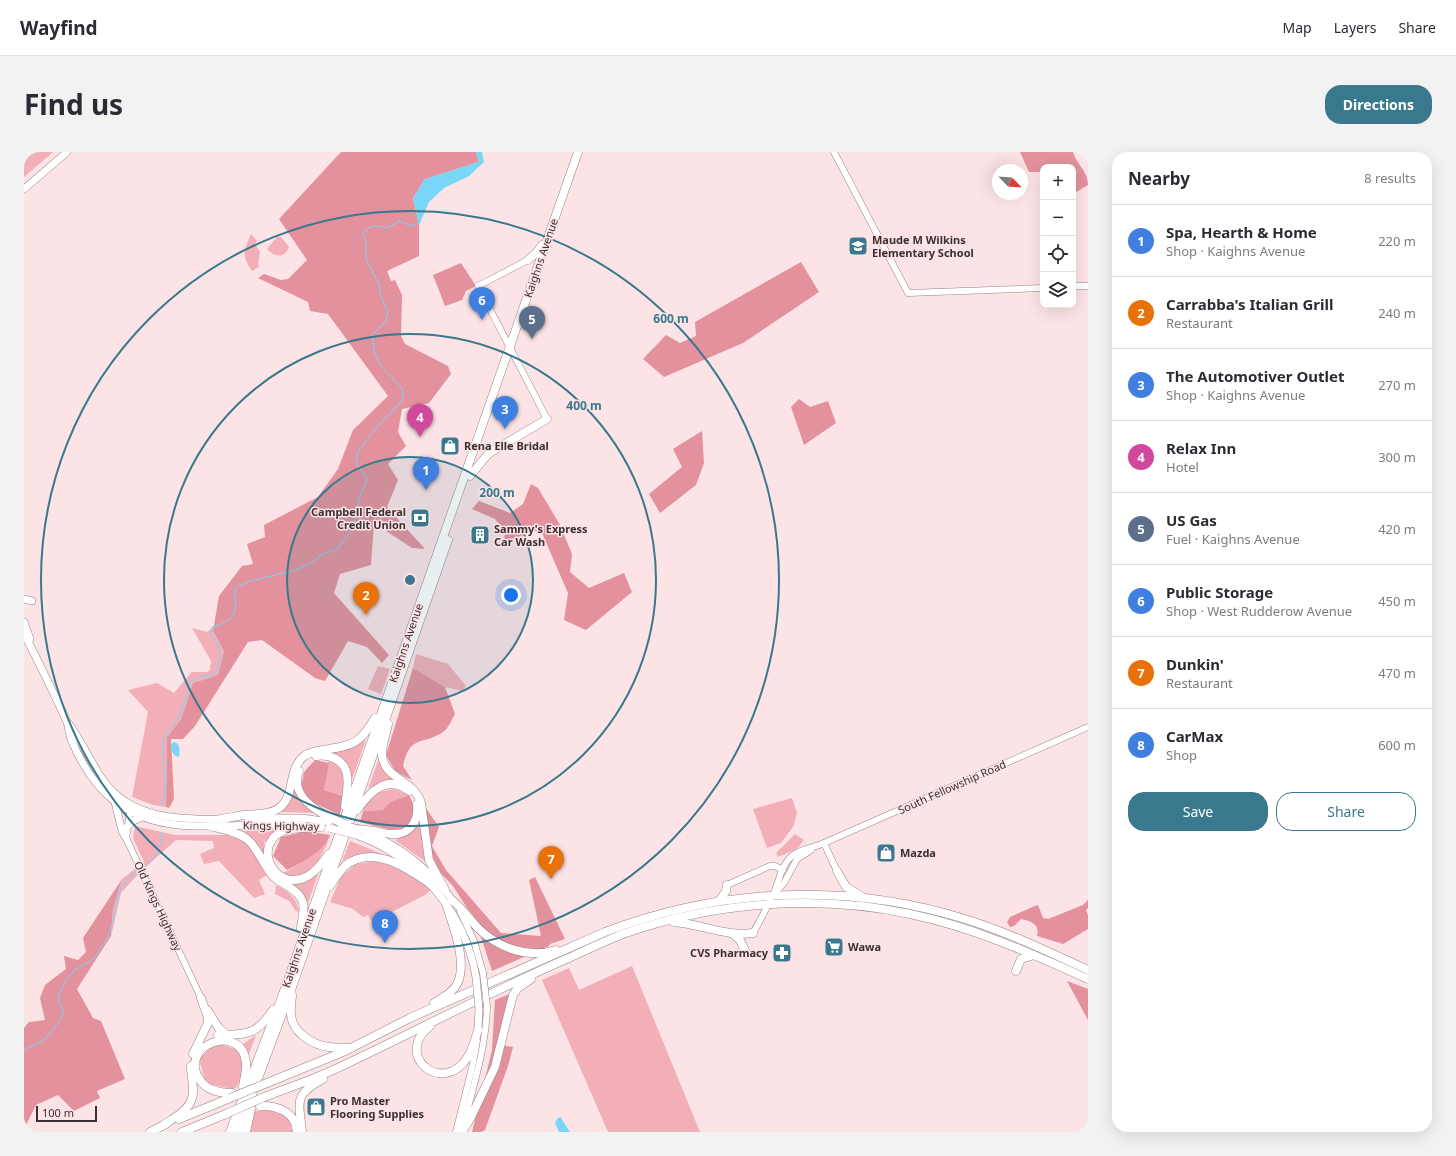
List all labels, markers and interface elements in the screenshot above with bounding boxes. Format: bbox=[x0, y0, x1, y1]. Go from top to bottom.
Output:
text: Wayfind bbox=[20, 15, 98, 41]
text: Map bbox=[1283, 18, 1312, 37]
text: Layers bbox=[1334, 18, 1376, 37]
text: Share bbox=[1398, 18, 1436, 37]
text: Find us bbox=[24, 85, 123, 123]
button: Directions bbox=[1325, 85, 1432, 124]
north arrow bbox=[992, 164, 1028, 200]
map controls bbox=[1040, 164, 1076, 308]
button: + bbox=[1040, 164, 1076, 200]
text: Nearby bbox=[1128, 167, 1190, 190]
text: 8 results bbox=[1364, 169, 1416, 187]
button: − bbox=[1040, 200, 1076, 236]
street label: Kaighns Avenue bbox=[520, 216, 561, 299]
text: Spa, Hearth & Home bbox=[1166, 222, 1317, 242]
place label: Maude M Wilkins Elementary School bbox=[872, 232, 974, 260]
text: 1 bbox=[1137, 232, 1145, 250]
text: 220 m bbox=[1378, 232, 1416, 250]
school or university icon: Maude M Wilkins Elementary School bbox=[847, 235, 869, 257]
button: locate bbox=[1040, 236, 1076, 272]
text: Shop · Kaighns Avenue bbox=[1166, 242, 1305, 260]
button: layers bbox=[1040, 272, 1076, 308]
pin: 6 bbox=[469, 287, 495, 320]
text: Carrabba's Italian Grill bbox=[1166, 294, 1333, 314]
text: 2 bbox=[1137, 304, 1145, 322]
text: 240 m bbox=[1378, 304, 1416, 322]
pin: 5 bbox=[519, 306, 545, 339]
text: 600 m bbox=[653, 310, 689, 327]
text: Restaurant bbox=[1166, 314, 1233, 332]
text: The Automotiver Outlet bbox=[1166, 366, 1344, 386]
text: 3 bbox=[1137, 376, 1145, 394]
text: 270 m bbox=[1378, 376, 1416, 394]
text: Shop · Kaighns Avenue bbox=[1166, 386, 1305, 404]
pin: 3 bbox=[492, 396, 518, 429]
text: 400 m bbox=[566, 397, 602, 414]
pin: 4 bbox=[407, 404, 433, 437]
shop icon: Rena Elle Bridal bbox=[439, 435, 461, 457]
place label: Rena Elle Bridal bbox=[464, 438, 549, 453]
text: Relax Inn bbox=[1166, 438, 1236, 458]
text: 4 bbox=[1137, 448, 1145, 466]
text: 300 m bbox=[1378, 448, 1416, 466]
pin: 1 bbox=[413, 457, 439, 490]
text: Hotel bbox=[1166, 458, 1199, 476]
text: 200 m bbox=[479, 484, 515, 501]
place label: Campbell Federal Credit Union bbox=[311, 504, 406, 532]
bank icon: Campbell Federal Credit Union bbox=[409, 507, 431, 529]
text: US Gas bbox=[1166, 510, 1217, 530]
text: 5 bbox=[1137, 520, 1145, 538]
text: 420 m bbox=[1378, 520, 1416, 538]
place label: Sammy's Express Car Wash bbox=[494, 521, 588, 549]
building icon: Sammy's Express Car Wash bbox=[469, 524, 491, 546]
text: Fuel · Kaighns Avenue bbox=[1166, 530, 1300, 548]
centre of rings bbox=[403, 573, 417, 587]
pin: 2 bbox=[353, 582, 379, 615]
text: Public Storage bbox=[1166, 582, 1273, 602]
your location bbox=[501, 585, 521, 605]
text: 6 bbox=[1137, 592, 1145, 610]
text: 450 m bbox=[1378, 592, 1416, 610]
street label: Kaighns Avenue bbox=[385, 601, 426, 684]
text: Shop · West Rudderow Avenue bbox=[1166, 602, 1352, 620]
text: Dunkin' bbox=[1166, 654, 1224, 674]
text: 7 bbox=[1137, 664, 1145, 682]
text: 470 m bbox=[1378, 664, 1416, 682]
text: Restaurant bbox=[1166, 674, 1233, 692]
text: CarMax bbox=[1166, 726, 1223, 746]
text: 8 bbox=[1137, 736, 1145, 754]
text: 600 m bbox=[1378, 736, 1416, 754]
text: Shop bbox=[1166, 746, 1197, 764]
street label: South Fellowship Road bbox=[895, 756, 1008, 817]
button: Save bbox=[1128, 792, 1268, 831]
button: Share bbox=[1276, 792, 1416, 831]
street label: Kings Highway bbox=[243, 817, 320, 834]
shop icon: Mazda bbox=[875, 842, 897, 864]
place label: Mazda bbox=[900, 845, 936, 860]
pin: 7 bbox=[538, 846, 564, 879]
street label: Old Kings Highway bbox=[131, 858, 186, 953]
street label: Kaighns Avenue bbox=[278, 906, 319, 989]
pin: 8 bbox=[372, 910, 398, 943]
supermarket icon: Wawa bbox=[823, 936, 845, 958]
place label: Wawa bbox=[848, 939, 881, 954]
pharmacy icon: CVS Pharmacy bbox=[771, 942, 793, 964]
place label: CVS Pharmacy bbox=[690, 945, 769, 960]
place label: Pro Master Flooring Supplies bbox=[330, 1093, 424, 1121]
shop icon: Pro Master Flooring Supplies bbox=[305, 1096, 327, 1118]
scale bar bbox=[36, 1104, 97, 1123]
text: 100 m bbox=[42, 1105, 74, 1120]

